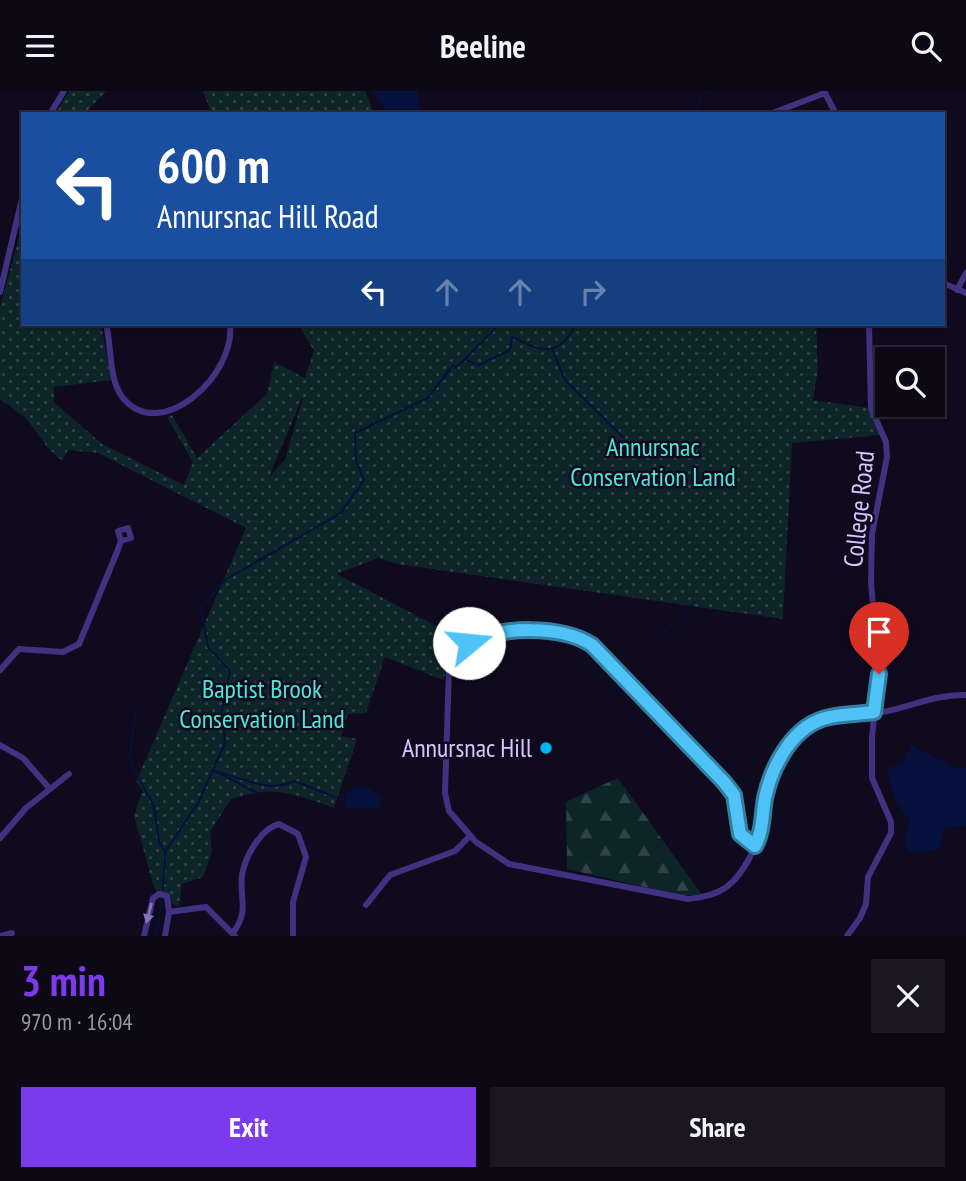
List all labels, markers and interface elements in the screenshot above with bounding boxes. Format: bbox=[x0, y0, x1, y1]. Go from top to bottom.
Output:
text: Beeline bbox=[440, 25, 526, 67]
icon: menu bbox=[21, 27, 59, 65]
icon: search bbox=[907, 27, 945, 65]
text: 600 m bbox=[157, 133, 270, 197]
icon: left bbox=[42, 140, 133, 231]
text: Annursnac Hill Road bbox=[157, 195, 379, 237]
icon: left bbox=[355, 273, 393, 311]
icon: ahead bbox=[428, 273, 466, 311]
icon: ahead bbox=[501, 273, 539, 311]
icon: right bbox=[574, 273, 612, 311]
map controls bbox=[875, 347, 945, 417]
button: search bbox=[875, 347, 945, 417]
park label: Annursnac Conservation Land bbox=[570, 430, 736, 493]
street label: College Road bbox=[836, 449, 881, 569]
pin bbox=[849, 602, 909, 674]
position arrow bbox=[432, 606, 506, 680]
icon: arrive bbox=[860, 613, 898, 651]
park label: Baptist Brook Conservation Land bbox=[179, 672, 345, 735]
place label: Annursnac Hill bbox=[402, 731, 532, 764]
marker: Annursnac Hill bbox=[538, 740, 554, 756]
one-way arrow bbox=[143, 902, 154, 924]
text: 3 min bbox=[21, 953, 106, 1008]
button: close bbox=[871, 959, 945, 1033]
text: 970 m · 16:04 bbox=[21, 1007, 133, 1036]
button: Exit bbox=[21, 1087, 476, 1167]
button: Share bbox=[490, 1087, 945, 1167]

